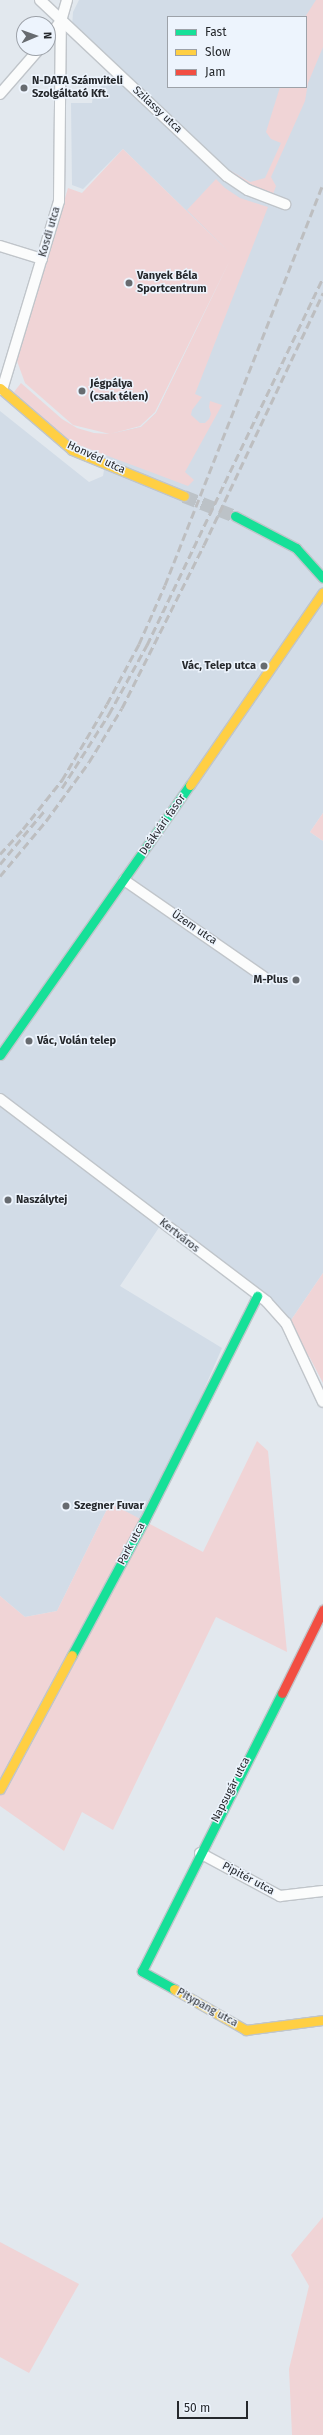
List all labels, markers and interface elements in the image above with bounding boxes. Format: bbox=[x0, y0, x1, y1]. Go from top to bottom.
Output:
north arrow bbox=[16, 16, 56, 56]
legend bbox=[167, 16, 307, 88]
text: Fast bbox=[205, 25, 227, 39]
text: N bbox=[41, 32, 54, 39]
text: Slow bbox=[205, 45, 231, 59]
text: Jam bbox=[205, 65, 225, 79]
place label: N-DATA Számviteli Szolgáltató Kft. bbox=[32, 75, 123, 101]
marker: N-DATA Számviteli Szolgáltató Kft. bbox=[19, 83, 29, 93]
street label: Szilassy utca bbox=[130, 84, 184, 136]
street label: Kosdi utca bbox=[37, 205, 63, 259]
place label: Vanyek Béla Sportcentrum bbox=[137, 270, 206, 296]
marker: Vanyek Béla Sportcentrum bbox=[124, 278, 134, 288]
place label: Jégpálya (csak télen) bbox=[90, 378, 148, 404]
marker: Jégpálya (csak télen) bbox=[77, 386, 87, 396]
street label: Honvéd utca bbox=[65, 439, 127, 477]
place label: Vác, Telep utca bbox=[182, 659, 256, 673]
marker: Vác, Telep utca bbox=[259, 661, 269, 671]
street label: Deákvári fasor bbox=[137, 792, 189, 858]
street label: Üzem utca bbox=[169, 908, 219, 948]
place label: M-Plus bbox=[254, 973, 288, 987]
marker: M-Plus bbox=[291, 975, 301, 985]
place label: Vác, Volán telep bbox=[37, 1034, 116, 1048]
marker: Vác, Volán telep bbox=[24, 1036, 34, 1046]
place label: Naszálytej bbox=[16, 1193, 67, 1207]
marker: Naszálytej bbox=[3, 1195, 13, 1205]
street label: Kertváros bbox=[156, 1216, 202, 1256]
place label: Szegner Fuvar bbox=[74, 1499, 144, 1513]
marker: Szegner Fuvar bbox=[61, 1501, 71, 1511]
street label: Park utca bbox=[115, 1521, 149, 1567]
street label: Napsugár utca bbox=[209, 1755, 253, 1825]
street label: Pipitér utca bbox=[220, 1860, 276, 1898]
street label: Pitypang utca bbox=[174, 1986, 240, 2030]
scale bar bbox=[179, 2393, 250, 2419]
text: 50 m bbox=[184, 2401, 210, 2415]

